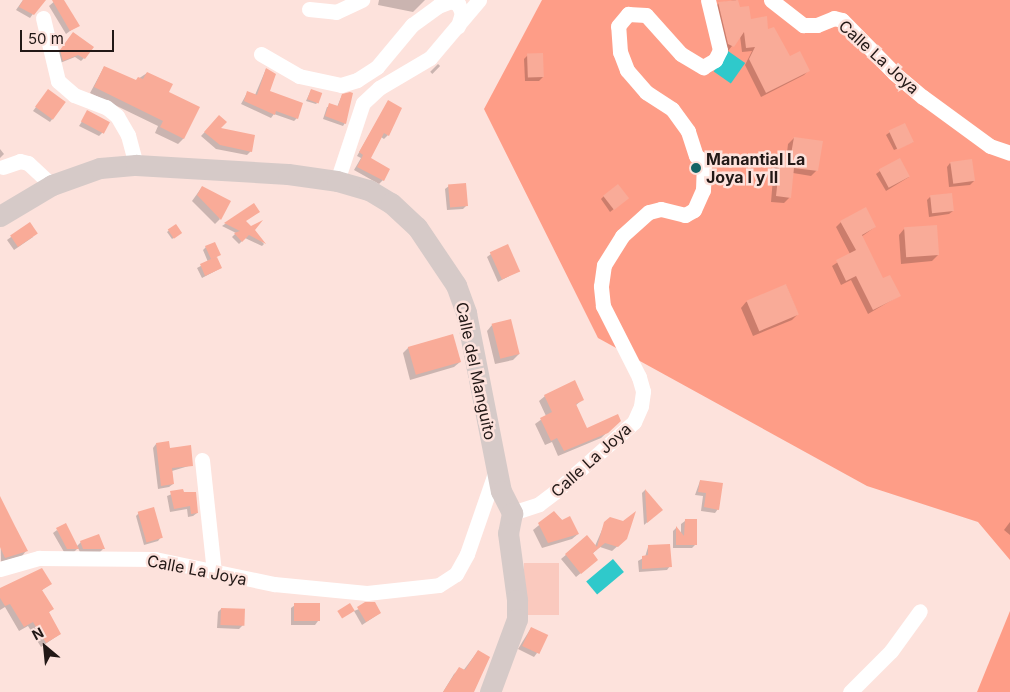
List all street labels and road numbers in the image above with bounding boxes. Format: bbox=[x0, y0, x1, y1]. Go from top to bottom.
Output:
street label: Calle La Joya bbox=[835, 16, 923, 98]
street label: Calle del Manguito bbox=[452, 300, 500, 442]
street label: Calle La Joya bbox=[547, 419, 635, 501]
street label: Calle La Joya bbox=[146, 551, 248, 589]

